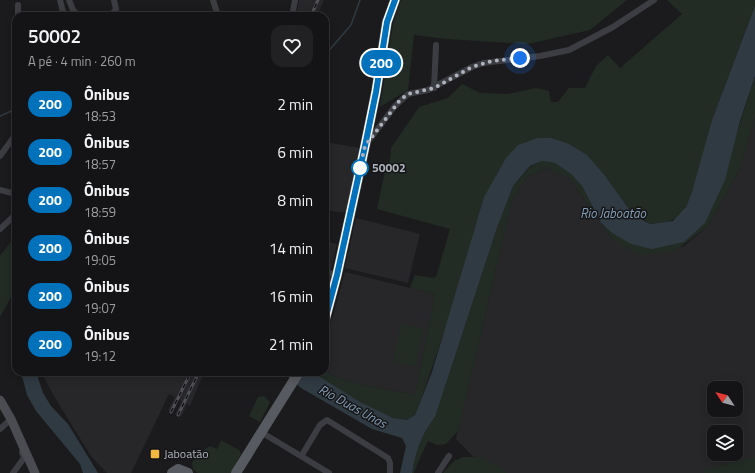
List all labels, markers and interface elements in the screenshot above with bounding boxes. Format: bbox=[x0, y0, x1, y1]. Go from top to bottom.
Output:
text: 50002 bbox=[28, 21, 81, 50]
button: heart bbox=[271, 25, 313, 67]
your location bbox=[510, 48, 530, 68]
line badge: 200 bbox=[358, 50, 404, 76]
text: A pé · 4 min · 260 m bbox=[28, 51, 136, 71]
text: 200 bbox=[369, 52, 393, 73]
text: Ônibus bbox=[84, 83, 129, 106]
text: 200 bbox=[38, 93, 62, 114]
text: 2 min bbox=[277, 93, 313, 116]
text: 18:53 bbox=[84, 106, 116, 126]
text: Ônibus bbox=[84, 131, 129, 154]
text: 200 bbox=[38, 141, 62, 162]
text: 6 min bbox=[277, 141, 313, 164]
text: 18:57 bbox=[84, 154, 116, 174]
place label: 50002 bbox=[372, 158, 406, 177]
marker: 50002 bbox=[351, 159, 369, 177]
text: Ônibus bbox=[84, 179, 129, 202]
text: 200 bbox=[38, 189, 62, 210]
text: 8 min bbox=[277, 189, 313, 212]
text: 18:59 bbox=[84, 202, 116, 222]
water label: Rio Jaboatão bbox=[580, 203, 646, 223]
text: Ônibus bbox=[84, 227, 129, 250]
text: 200 bbox=[38, 237, 62, 258]
text: 14 min bbox=[269, 237, 313, 260]
text: 19:05 bbox=[84, 250, 116, 270]
text: Ônibus bbox=[84, 275, 129, 298]
text: 200 bbox=[38, 285, 62, 306]
text: 16 min bbox=[269, 285, 313, 308]
text: 19:07 bbox=[84, 298, 116, 318]
text: Ônibus bbox=[84, 323, 129, 346]
text: 200 bbox=[38, 333, 62, 354]
text: 21 min bbox=[269, 333, 313, 356]
text: 19:12 bbox=[84, 346, 116, 366]
water label: Rio Duas Unas bbox=[315, 379, 392, 434]
north arrow bbox=[707, 381, 743, 417]
map controls bbox=[707, 381, 743, 461]
button: layers bbox=[707, 425, 743, 461]
place label: Jaboatão bbox=[164, 444, 209, 463]
marker: Jaboatão bbox=[149, 448, 161, 460]

